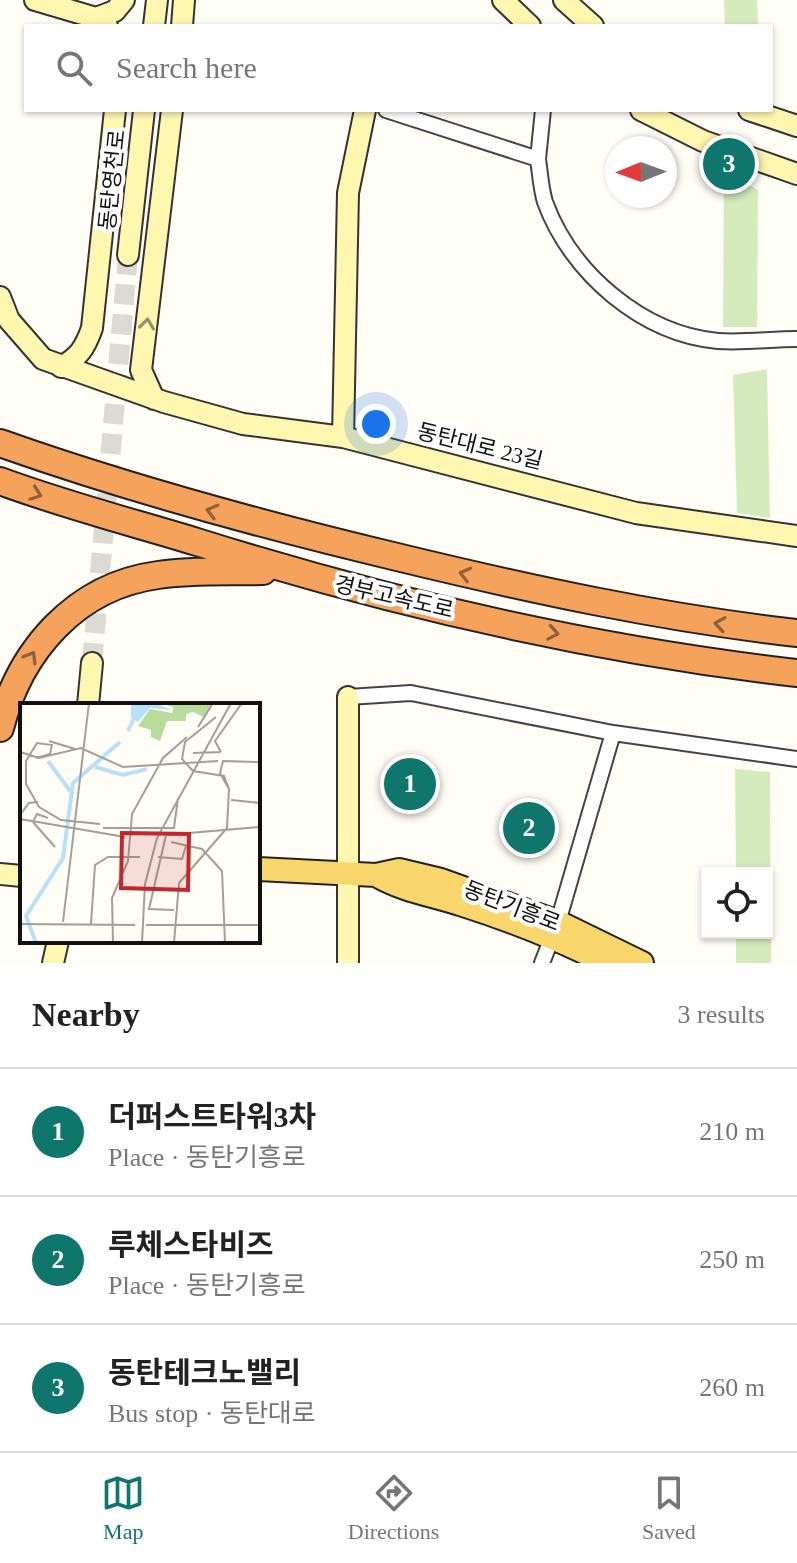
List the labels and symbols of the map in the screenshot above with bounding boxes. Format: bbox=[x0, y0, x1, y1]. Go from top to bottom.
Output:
street label: 동탄영천로 bbox=[94, 128, 130, 232]
pin: 3 bbox=[703, 134, 755, 194]
north arrow bbox=[605, 136, 677, 208]
one-way arrow bbox=[138, 317, 155, 330]
your location bbox=[356, 404, 396, 444]
street label: 동탄대로 23길 bbox=[415, 418, 545, 474]
one-way arrow bbox=[28, 484, 42, 501]
one-way arrow bbox=[206, 503, 220, 520]
one-way arrow bbox=[458, 566, 472, 583]
street label: 경부고속도로 bbox=[332, 571, 456, 623]
one-way arrow bbox=[713, 616, 726, 633]
one-way arrow bbox=[546, 624, 560, 641]
one-way arrow bbox=[21, 651, 36, 666]
inset map bbox=[20, 703, 260, 943]
pin: 1 bbox=[384, 754, 436, 814]
pin: 2 bbox=[503, 798, 555, 858]
street label: 동탄기흥로 bbox=[460, 876, 564, 936]

